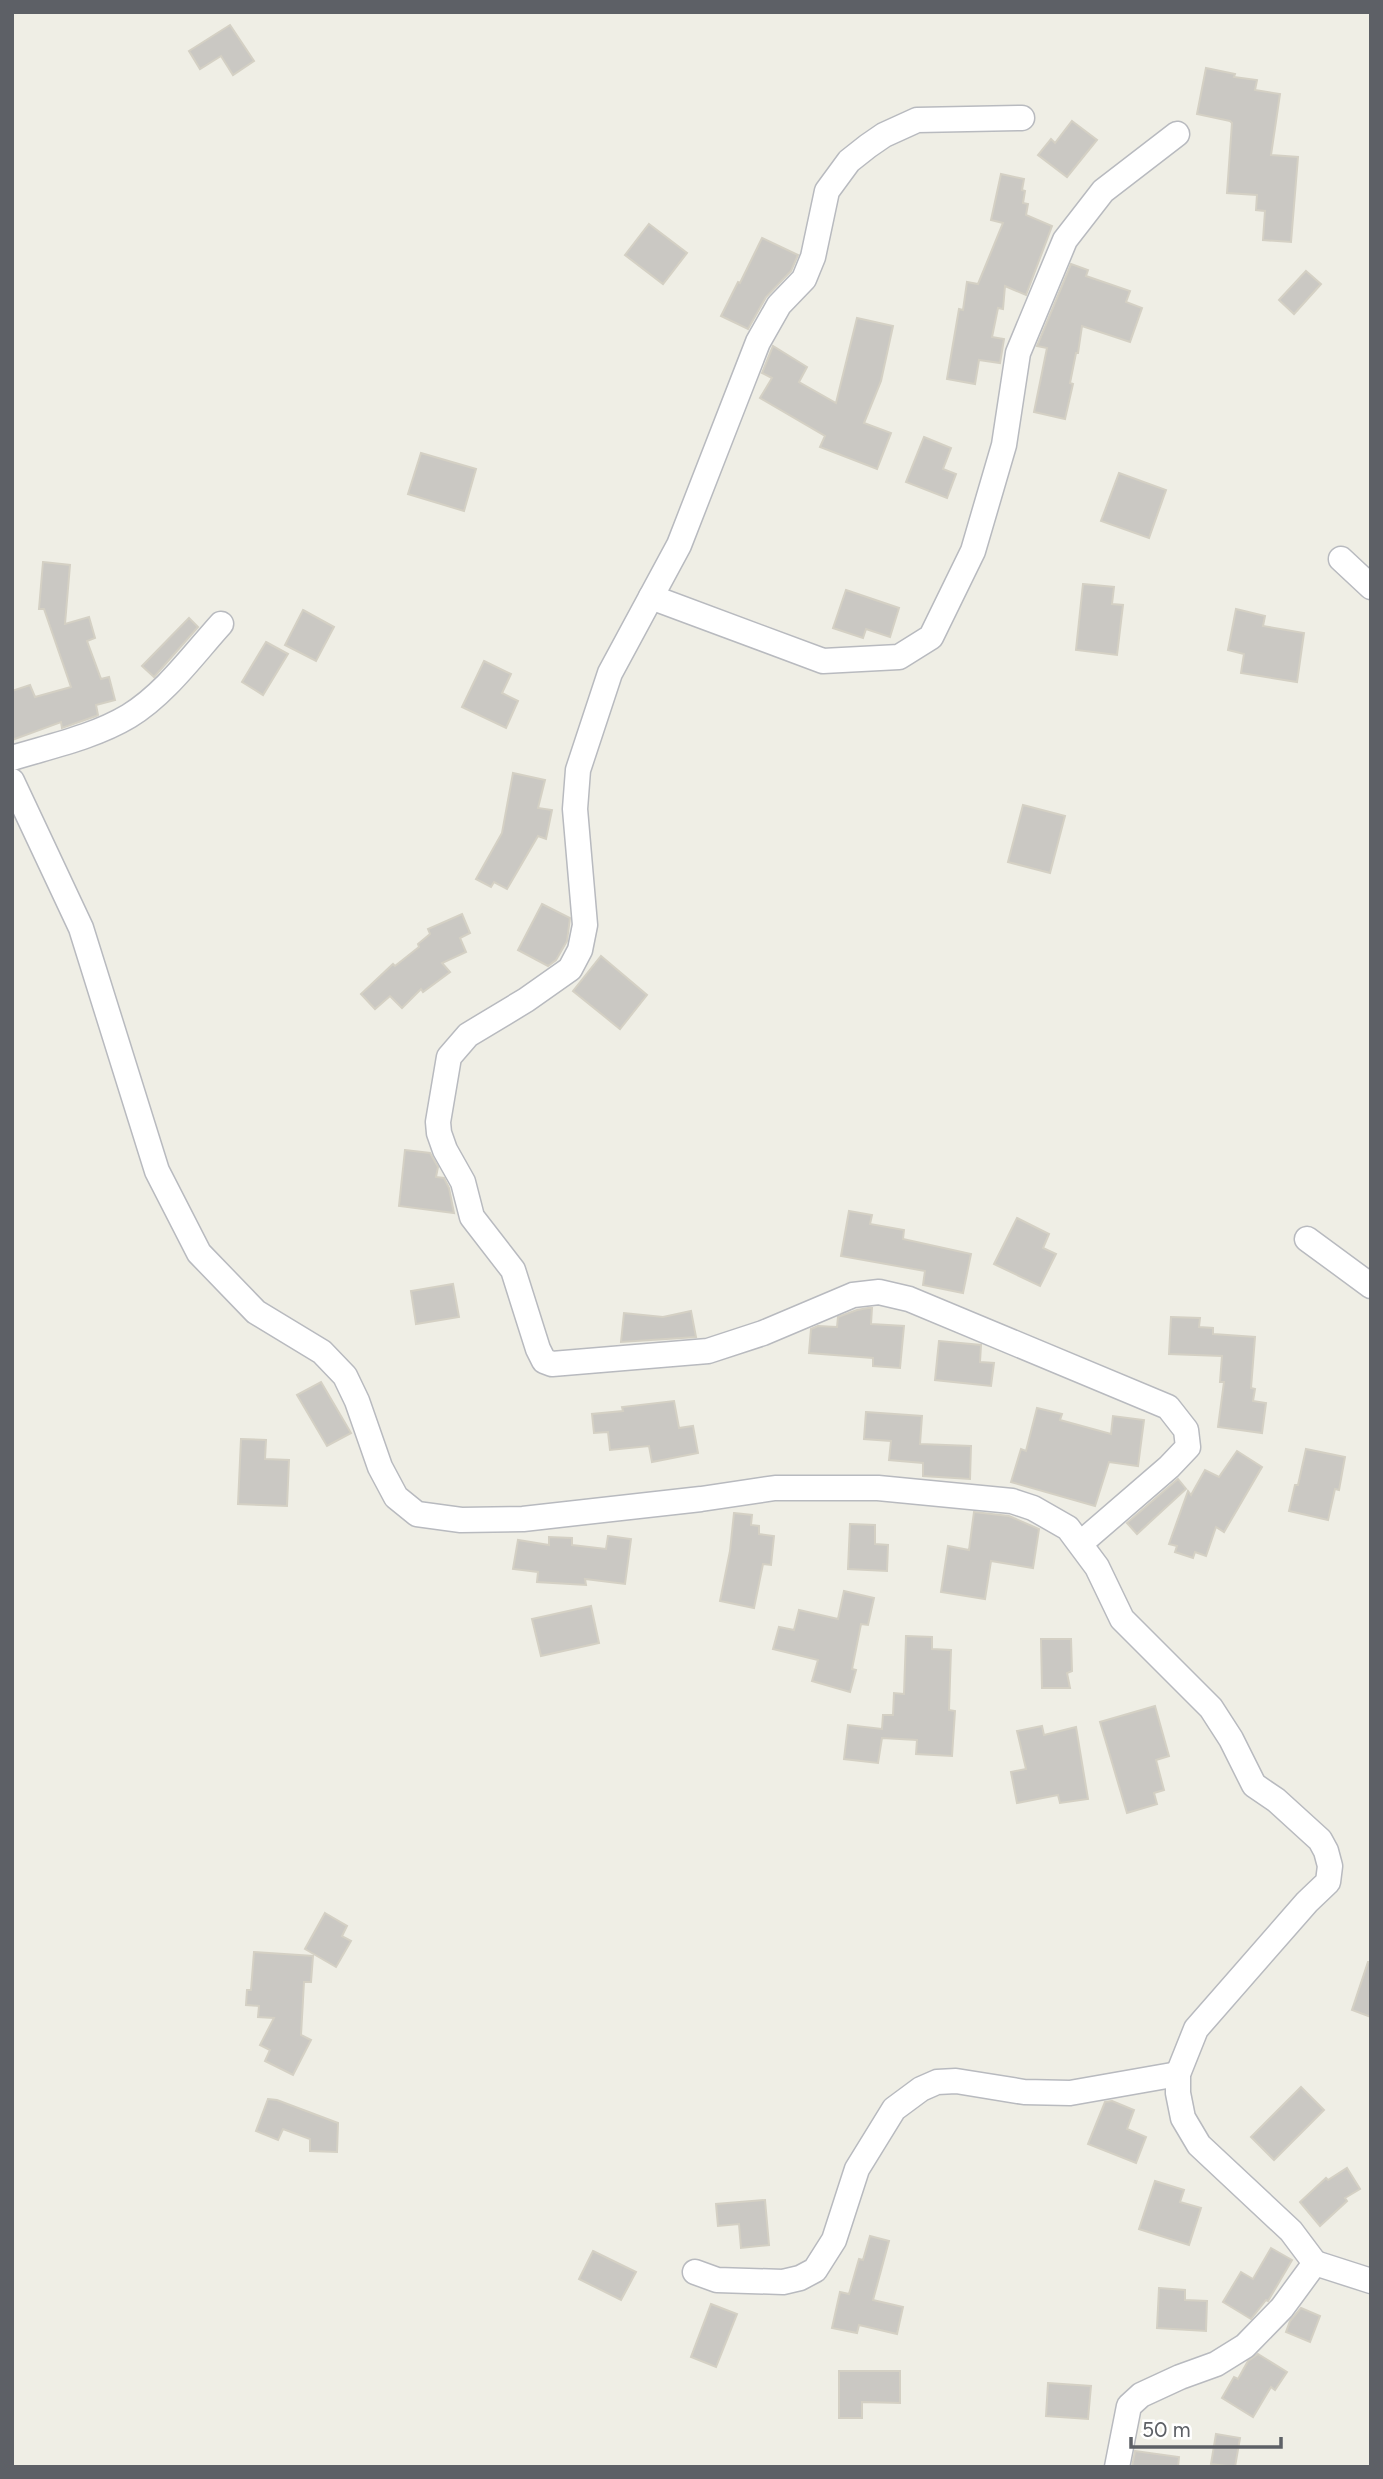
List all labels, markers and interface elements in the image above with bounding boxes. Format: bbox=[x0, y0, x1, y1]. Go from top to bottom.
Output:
scale bar bbox=[1131, 2406, 1282, 2450]
text: 50 m bbox=[1142, 2417, 1191, 2442]

